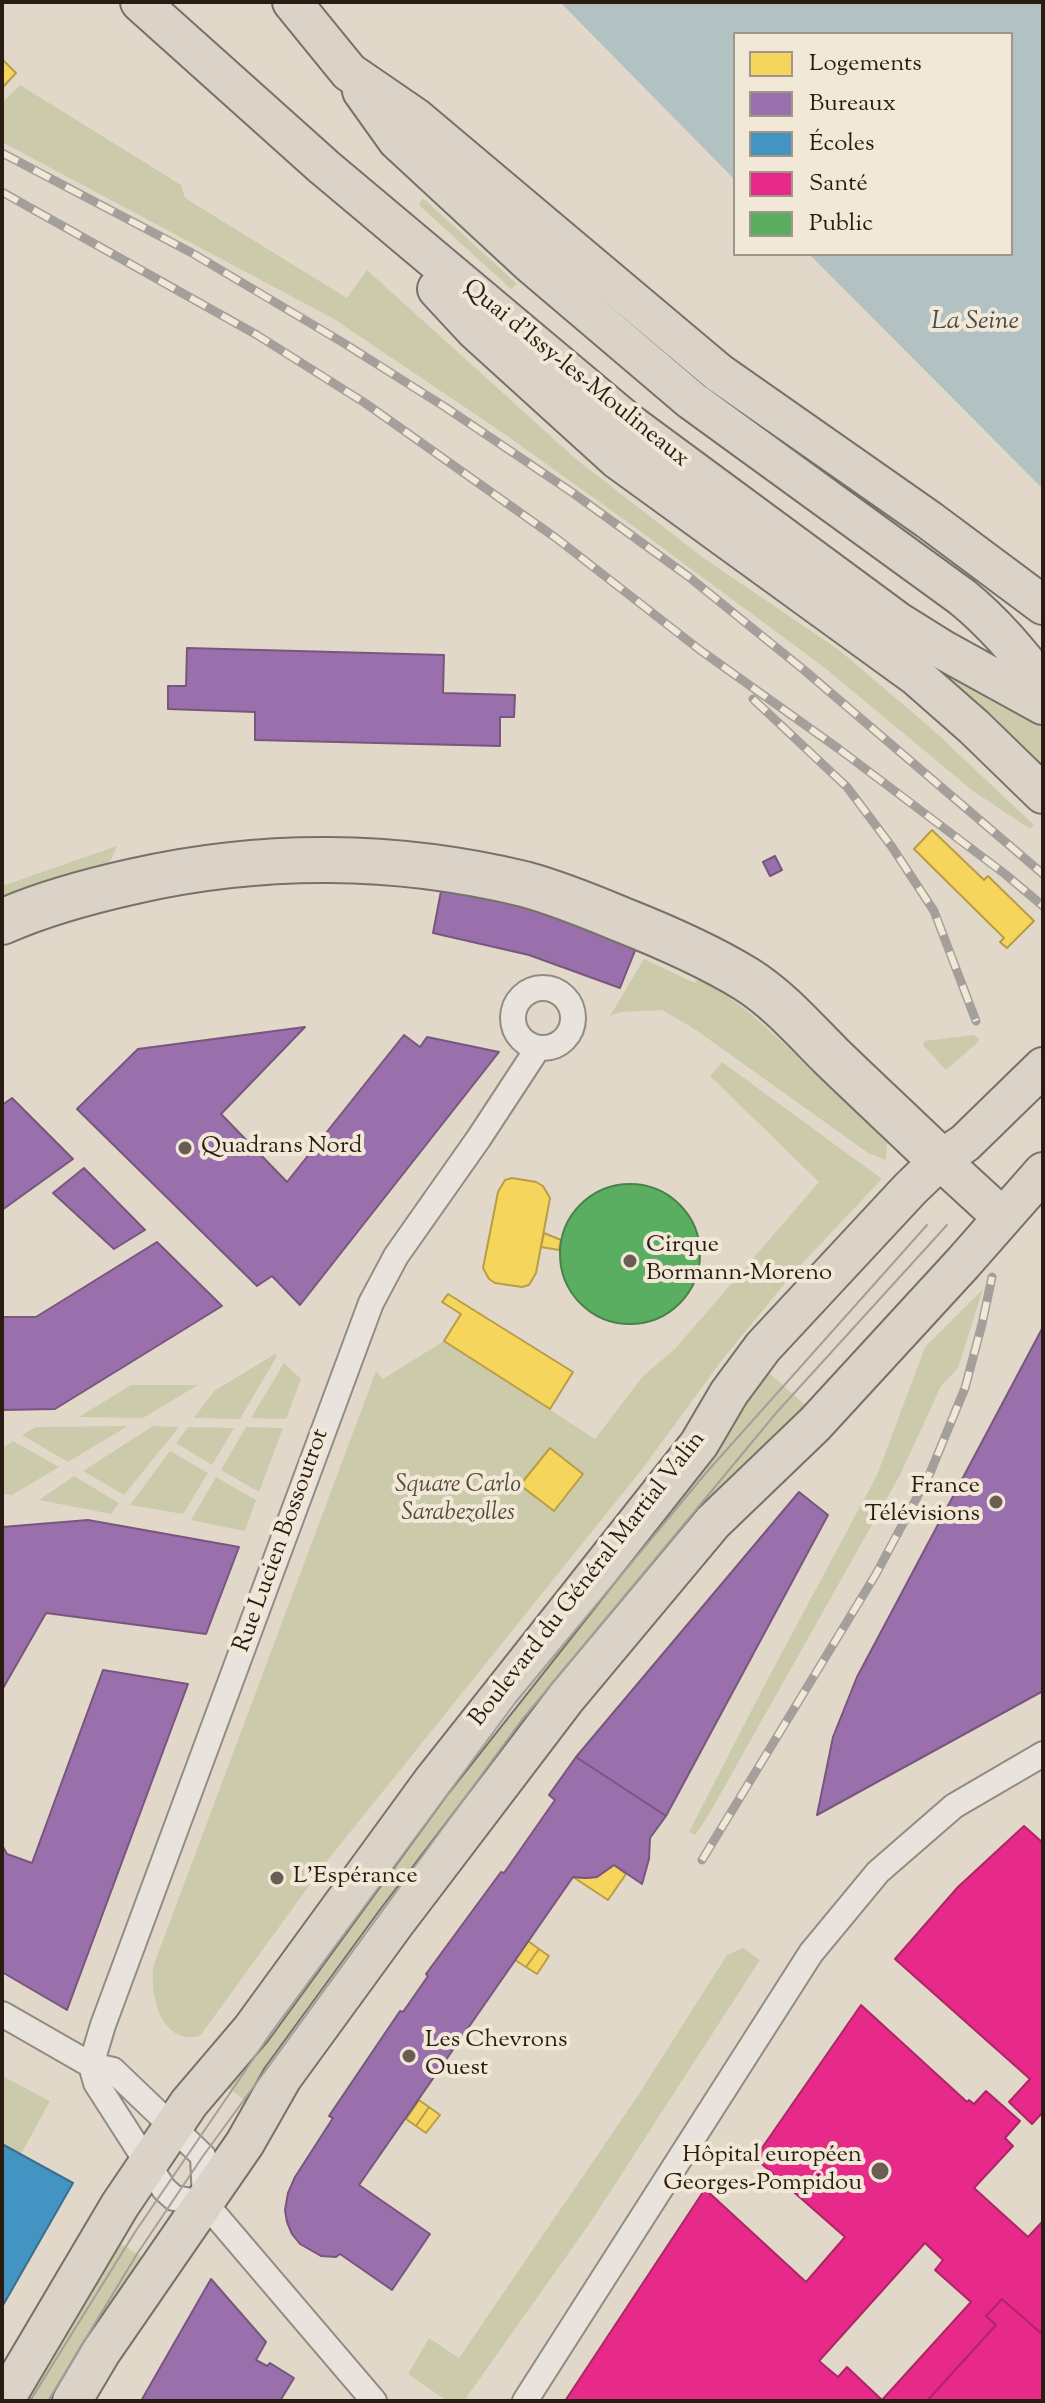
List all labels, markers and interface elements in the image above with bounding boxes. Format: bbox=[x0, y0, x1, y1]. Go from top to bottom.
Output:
legend bbox=[733, 32, 1013, 256]
text: Logements bbox=[809, 47, 922, 81]
text: Bureaux bbox=[809, 87, 896, 121]
text: Écoles bbox=[809, 127, 874, 161]
text: Santé bbox=[809, 167, 868, 201]
text: Public bbox=[809, 207, 873, 241]
street label: Quai d'Issy-les-Moulineaux bbox=[456, 275, 694, 475]
water label: La Seine bbox=[931, 308, 1019, 340]
place label: Quadrans Nord bbox=[201, 1134, 362, 1162]
marker: Quadrans Nord bbox=[176, 1139, 194, 1157]
place label: Cirque Bormann-Moreno bbox=[646, 1233, 832, 1289]
marker: Cirque Bormann-Moreno bbox=[621, 1252, 639, 1270]
street label: Rue Lucien Bossoutrot bbox=[229, 1425, 337, 1657]
street label: Boulevard du Général Martial Valin bbox=[465, 1427, 713, 1733]
park label: Square Carlo Sarabezolles bbox=[395, 1473, 521, 1529]
place label: France Télévisions bbox=[865, 1474, 980, 1530]
marker: France Télévisions bbox=[987, 1493, 1005, 1511]
place label: L'Espérance bbox=[293, 1864, 418, 1892]
marker: L'Espérance bbox=[268, 1869, 286, 1887]
place label: Les Chevrons Ouest bbox=[425, 2028, 568, 2084]
marker: Les Chevrons Ouest bbox=[400, 2047, 418, 2065]
place label: Hôpital européen Georges-Pompidou bbox=[663, 2143, 862, 2199]
marker: Hôpital européen Georges-Pompidou bbox=[869, 2160, 891, 2182]

